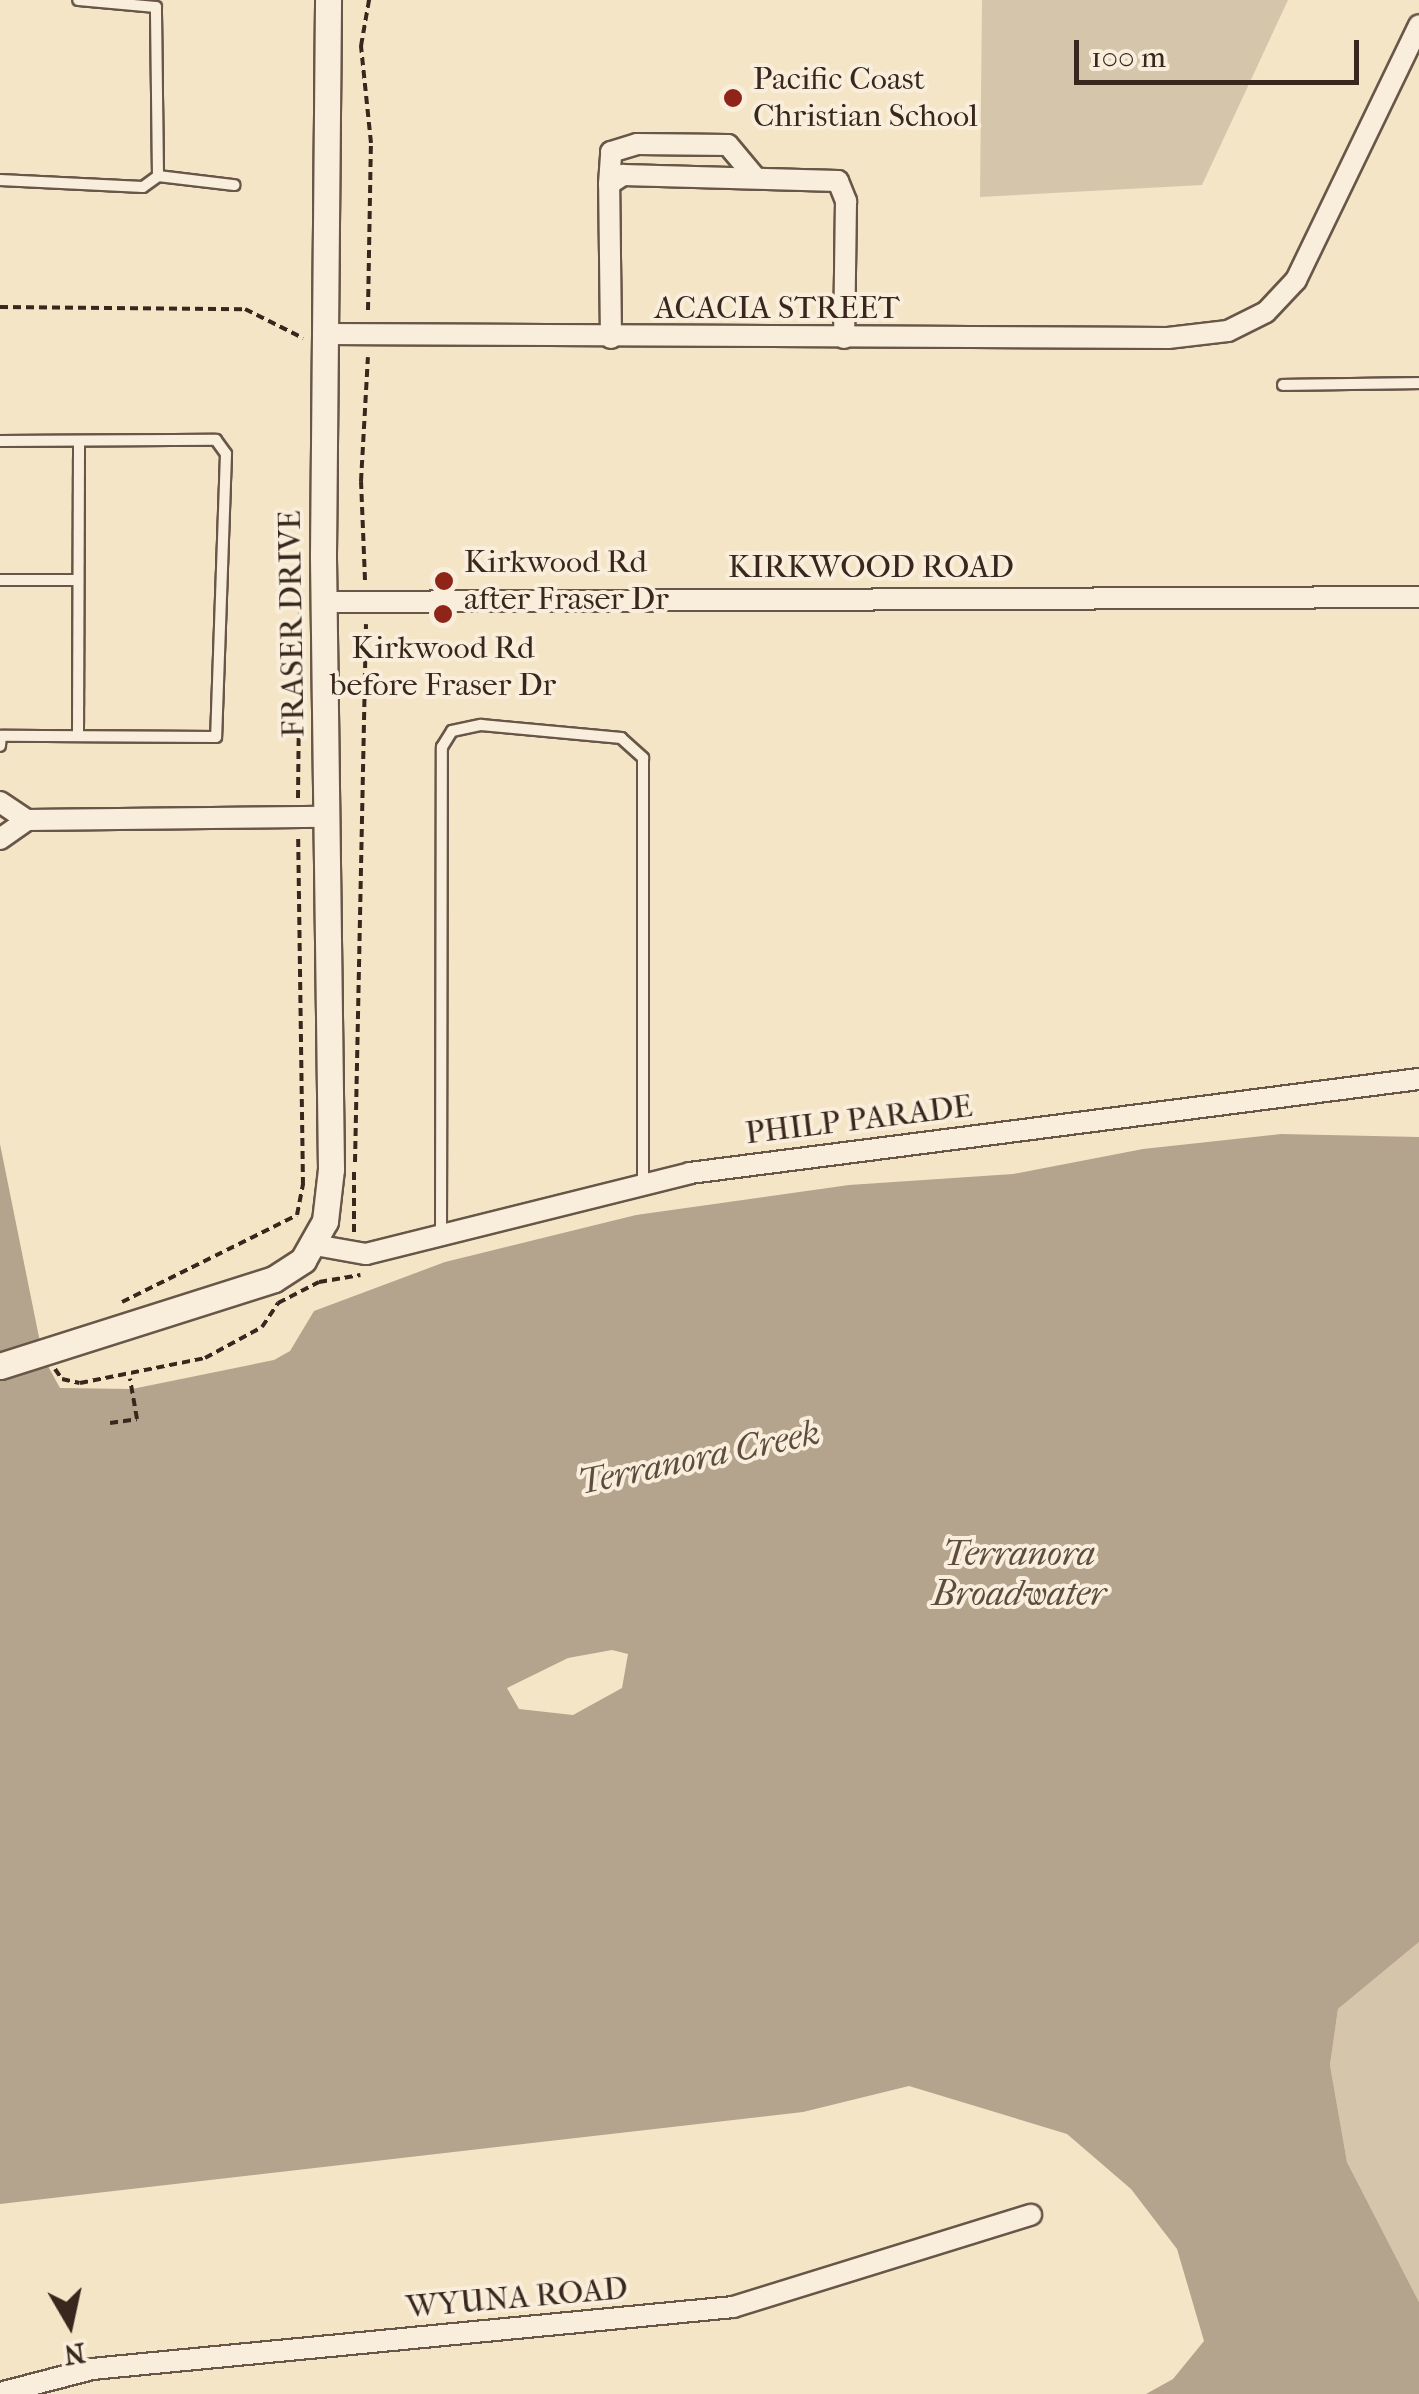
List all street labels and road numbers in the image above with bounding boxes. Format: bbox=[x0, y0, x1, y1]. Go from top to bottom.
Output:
street label: ACACIA STREET bbox=[654, 289, 900, 327]
street label: FRASER DRIVE bbox=[271, 510, 313, 738]
street label: KIRKWOOD ROAD bbox=[728, 548, 1014, 586]
street label: PHILP PARADE bbox=[743, 1087, 975, 1153]
street label: WYUNA ROAD bbox=[405, 2269, 629, 2327]

